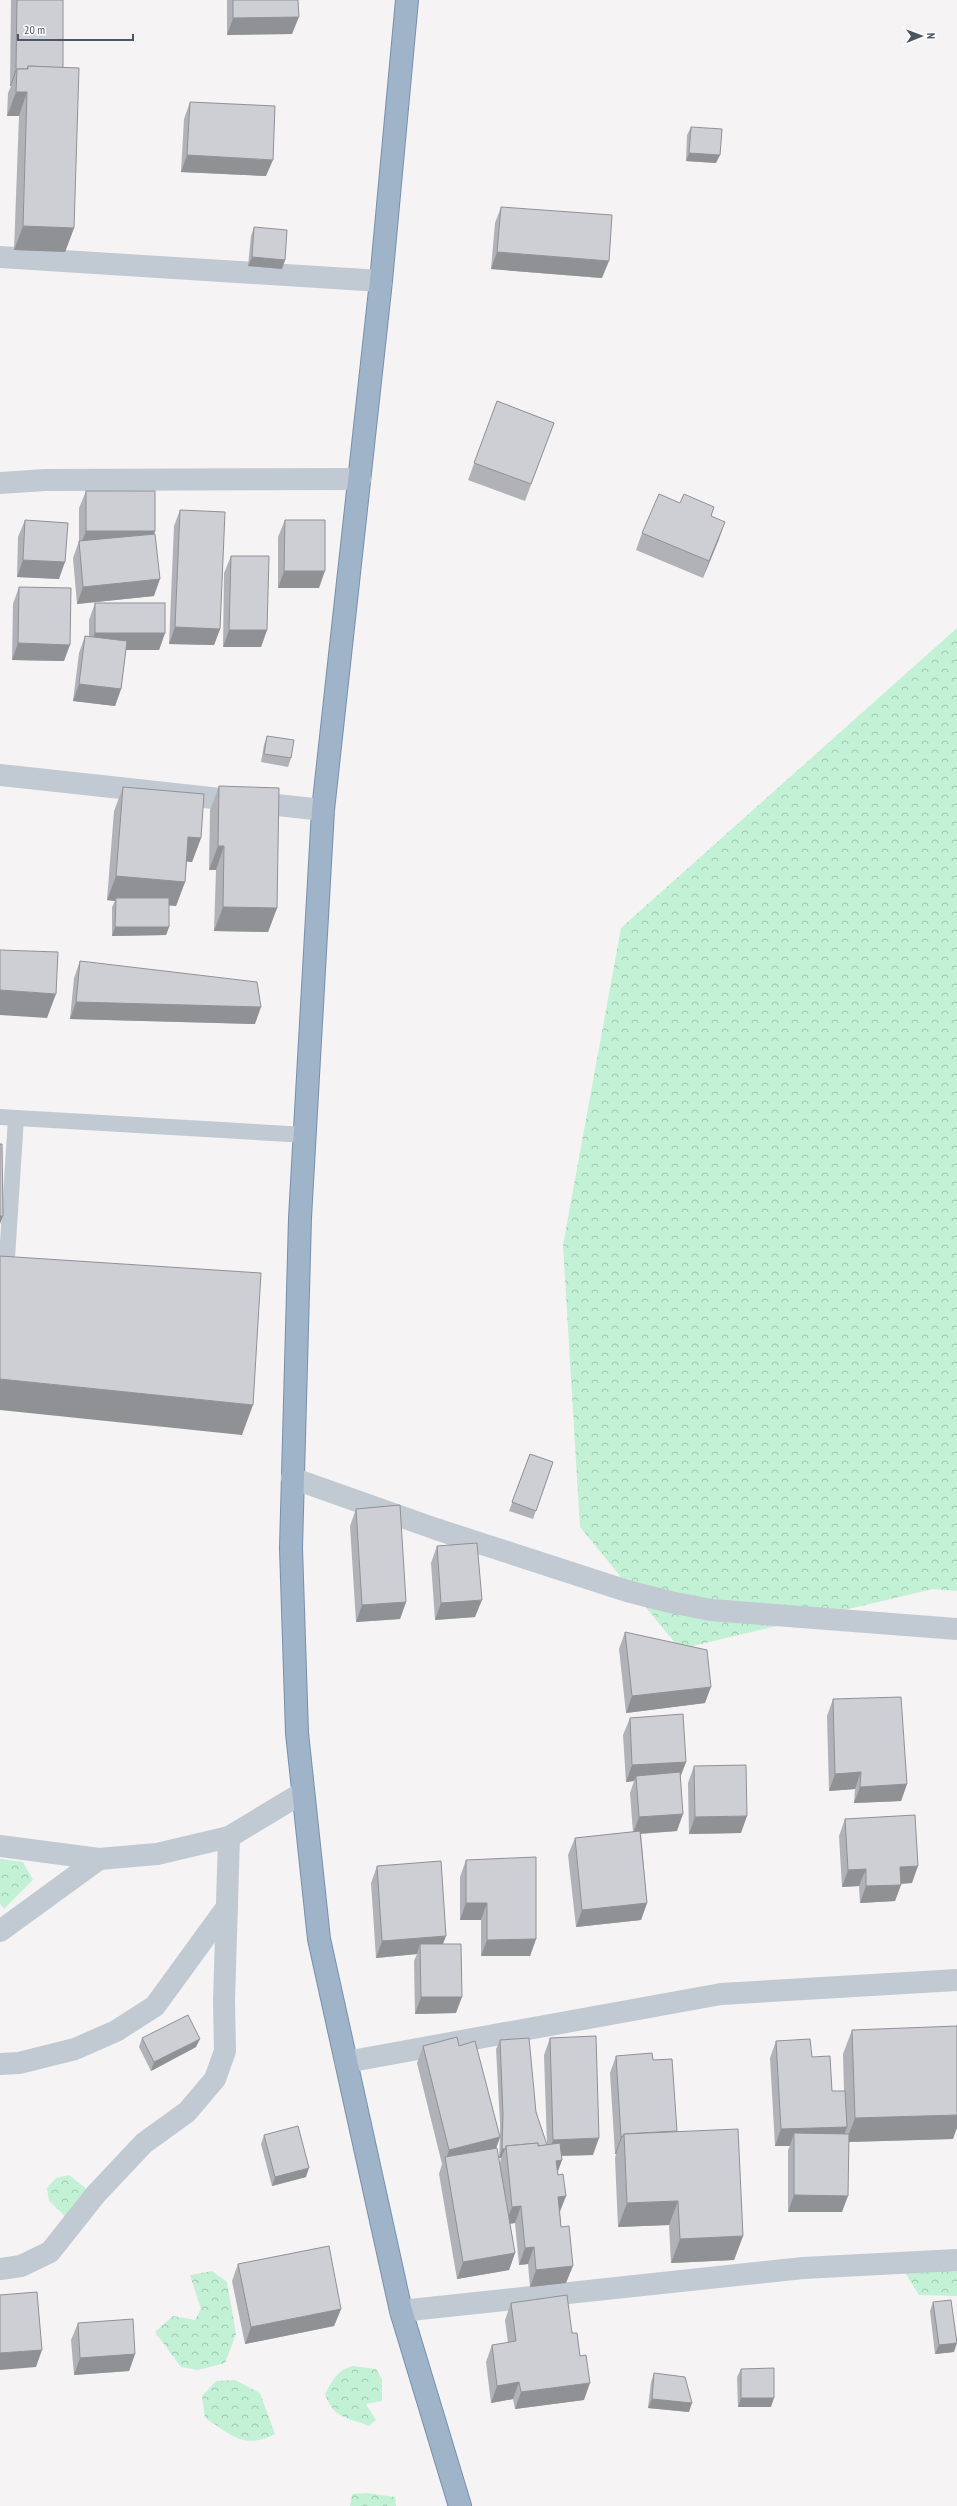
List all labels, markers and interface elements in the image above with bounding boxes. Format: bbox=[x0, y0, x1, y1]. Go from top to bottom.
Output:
scale bar bbox=[18, 16, 133, 42]
north arrow bbox=[901, 16, 941, 56]
text: 20 m bbox=[24, 22, 45, 37]
text: N bbox=[924, 33, 938, 39]

